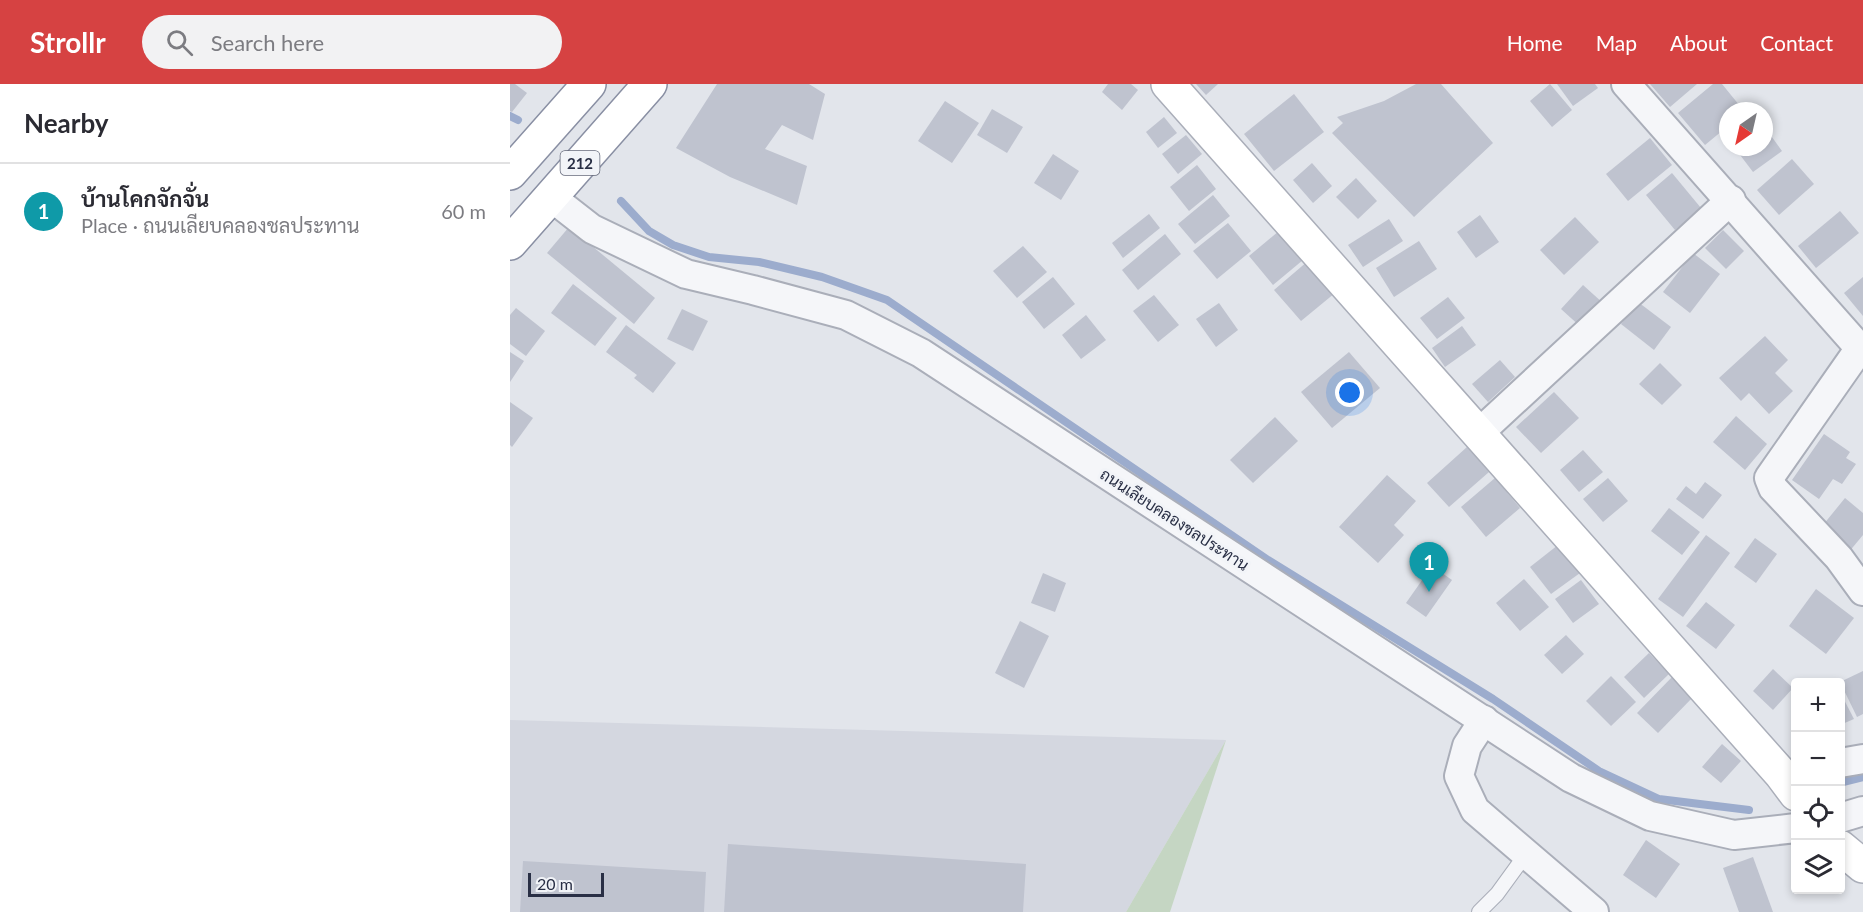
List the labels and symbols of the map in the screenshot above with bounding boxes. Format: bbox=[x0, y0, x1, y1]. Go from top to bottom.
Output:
north arrow bbox=[1719, 102, 1773, 156]
road number: 212 bbox=[560, 151, 600, 175]
your location bbox=[1335, 378, 1364, 407]
street label: ถนนเลียบคลองชลประทาน bbox=[1097, 463, 1253, 574]
pin: 1 bbox=[1410, 542, 1448, 592]
scale bar bbox=[528, 870, 604, 898]

